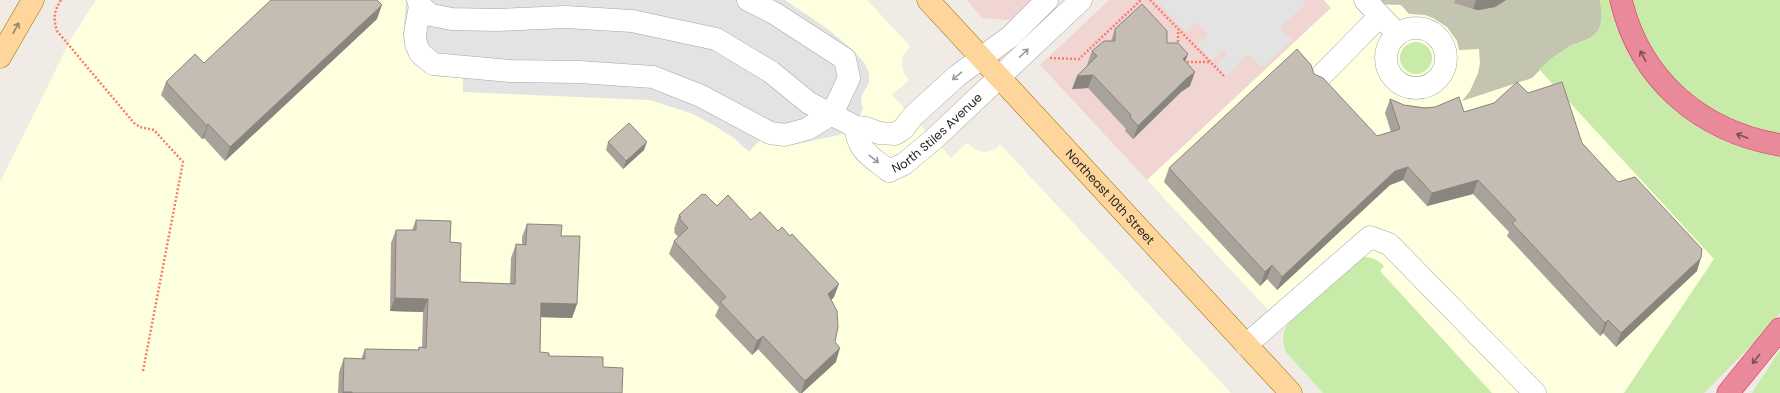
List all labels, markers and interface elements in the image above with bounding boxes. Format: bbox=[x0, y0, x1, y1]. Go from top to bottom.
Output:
one-way arrow bbox=[12, 22, 20, 34]
one-way arrow bbox=[1019, 48, 1029, 57]
one-way arrow bbox=[1639, 50, 1647, 62]
one-way arrow bbox=[952, 72, 963, 81]
street label: North Stiles Avenue bbox=[889, 89, 986, 177]
one-way arrow bbox=[1736, 132, 1749, 139]
street label: Northeast 10th Street bbox=[1062, 145, 1159, 248]
one-way arrow bbox=[869, 155, 880, 163]
one-way arrow bbox=[1752, 354, 1760, 365]

